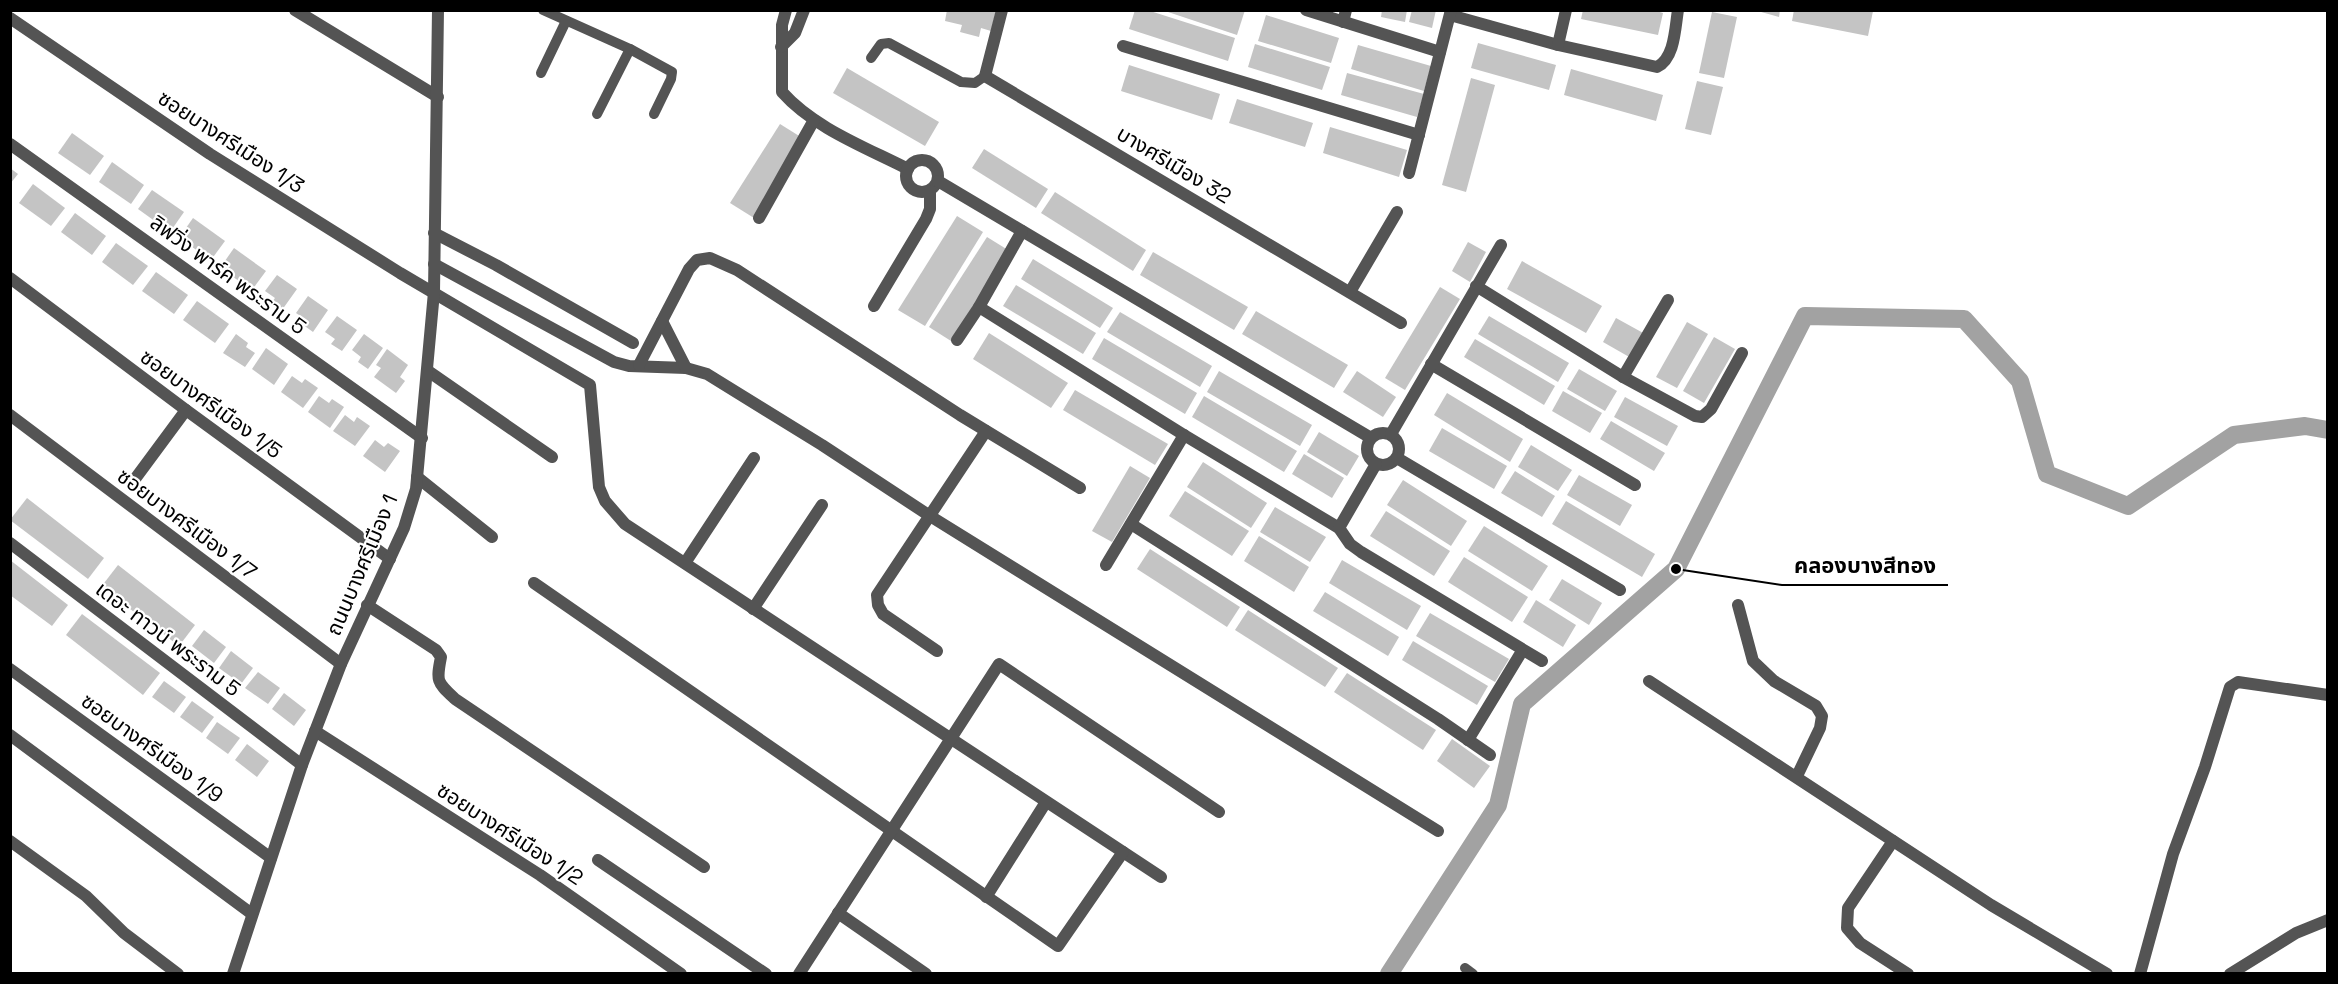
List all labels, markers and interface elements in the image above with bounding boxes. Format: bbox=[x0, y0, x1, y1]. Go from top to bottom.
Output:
street label: ซอยบางศรีเมือง 1/3 bbox=[153, 84, 310, 199]
street label: บางศรีเมือง 32 bbox=[1112, 120, 1237, 209]
street label: ลิฟวิ่ง พาร์ค พระราม 5 bbox=[145, 209, 312, 340]
street label: ซอยบางศรีเมือง 1/5 bbox=[135, 343, 288, 464]
street label: ซอยบางศรีเมือง 1/7 bbox=[112, 462, 263, 585]
street label: ถนนบางศรีเมือง 1 bbox=[320, 490, 403, 640]
callout: คลองบางสีทอง bbox=[1782, 545, 1948, 585]
text: คลองบางสีทอง bbox=[1794, 551, 1936, 579]
street label: เดอะ ทาวน์ พระราม 5 bbox=[90, 575, 246, 702]
street label: ซอยบางศรีเมือง 1/9 bbox=[76, 687, 229, 808]
street label: ซอยบางศรีเมือง 1/2 bbox=[432, 776, 589, 891]

